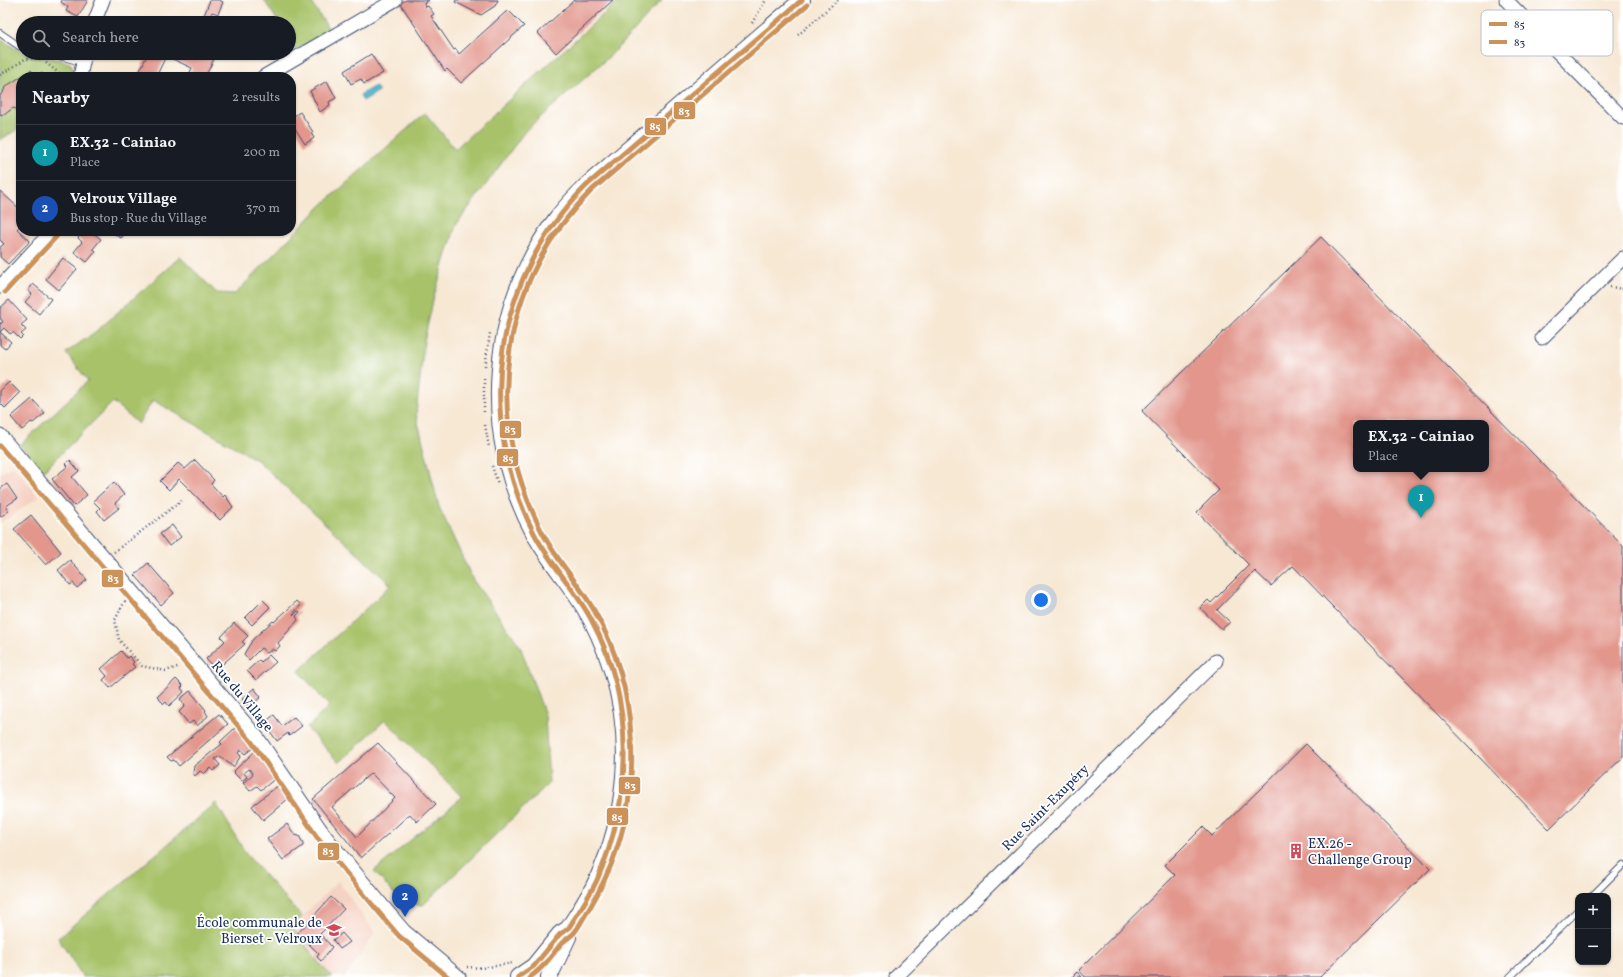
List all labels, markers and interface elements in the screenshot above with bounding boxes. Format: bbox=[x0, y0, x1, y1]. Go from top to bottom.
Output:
legend bbox=[1481, 10, 1613, 56]
search box bbox=[16, 16, 296, 60]
text: 85 bbox=[1514, 18, 1525, 33]
icon: search bbox=[30, 27, 52, 49]
text: Search here bbox=[62, 28, 139, 49]
text: 83 bbox=[1514, 36, 1526, 51]
text: Nearby bbox=[32, 87, 90, 110]
text: 2 results bbox=[232, 89, 280, 107]
line badge: 83 bbox=[673, 101, 696, 120]
text: 83 bbox=[678, 105, 690, 120]
line badge: 85 bbox=[644, 117, 667, 136]
text: 85 bbox=[649, 120, 661, 135]
text: EX.32 - Cainiao bbox=[70, 133, 176, 154]
text: 1 bbox=[42, 144, 48, 162]
text: 200 m bbox=[243, 144, 280, 162]
text: Place bbox=[70, 154, 100, 172]
text: Velroux Village bbox=[70, 189, 177, 210]
text: 2 bbox=[42, 200, 48, 218]
text: 370 m bbox=[246, 200, 280, 218]
text: Bus stop · Rue du Village bbox=[70, 210, 207, 228]
line badge: 83 bbox=[499, 420, 522, 439]
popup bbox=[1353, 420, 1489, 472]
text: 83 bbox=[504, 423, 516, 438]
text: EX.32 - Cainiao bbox=[1368, 427, 1474, 448]
line badge: 85 bbox=[496, 448, 519, 467]
text: Place bbox=[1368, 448, 1398, 466]
text: 85 bbox=[502, 452, 514, 467]
pin: 1 bbox=[1408, 485, 1434, 518]
line badge: 83 bbox=[101, 569, 124, 588]
text: 83 bbox=[107, 572, 119, 587]
your location bbox=[1031, 590, 1051, 610]
street label: Rue du Village bbox=[207, 657, 277, 737]
street label: Rue Saint-Exupéry bbox=[998, 760, 1094, 856]
line badge: 83 bbox=[618, 776, 641, 795]
text: 83 bbox=[624, 779, 636, 794]
line badge: 85 bbox=[606, 807, 629, 826]
text: 85 bbox=[611, 811, 623, 826]
place label: EX.26 - Challenge Group bbox=[1308, 835, 1412, 870]
line badge: 83 bbox=[317, 842, 340, 861]
building icon: EX.26 - Challenge Group bbox=[1287, 842, 1305, 860]
text: 83 bbox=[322, 845, 334, 860]
pin: 2 bbox=[392, 884, 418, 917]
map controls bbox=[1575, 893, 1611, 965]
button: + bbox=[1575, 893, 1611, 929]
place label: École communale de Bierset - Velroux bbox=[197, 914, 322, 949]
school or university icon: École communale de Bierset - Velroux bbox=[325, 921, 343, 939]
button: − bbox=[1575, 929, 1611, 965]

